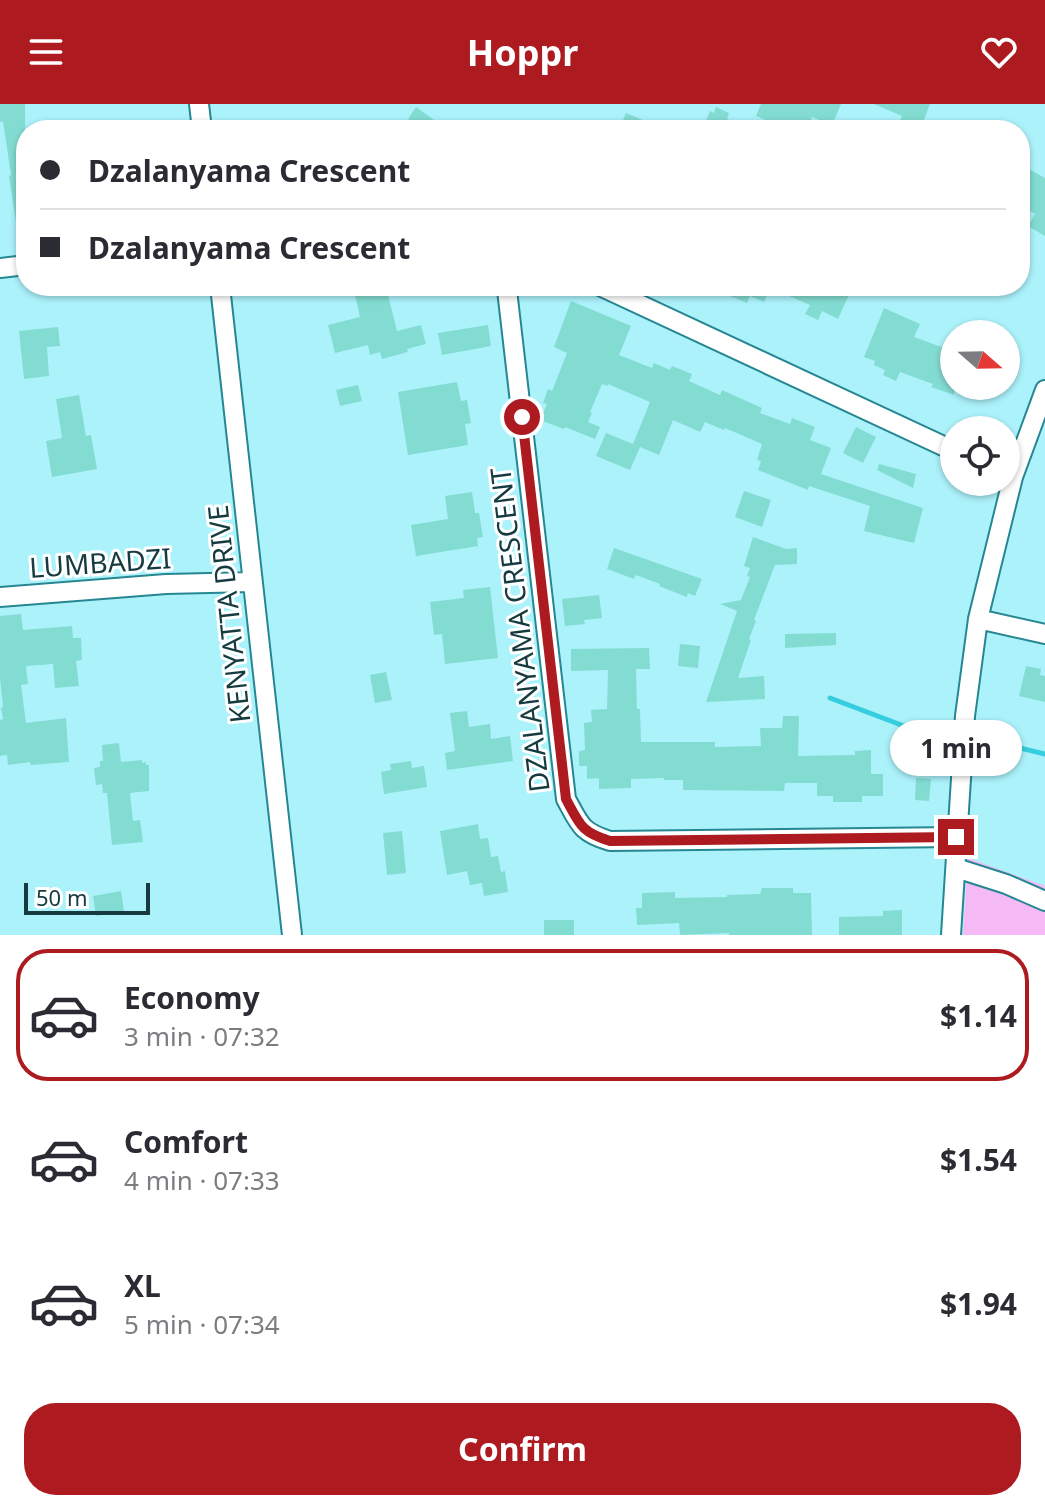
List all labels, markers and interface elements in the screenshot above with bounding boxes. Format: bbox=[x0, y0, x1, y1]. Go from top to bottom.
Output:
text: Hoppr bbox=[467, 28, 578, 77]
icon: menu bbox=[24, 30, 68, 74]
icon: heart bbox=[977, 30, 1021, 74]
text: Dzalanyama Crescent bbox=[88, 150, 410, 191]
text: Dzalanyama Crescent bbox=[88, 227, 410, 268]
north arrow bbox=[940, 320, 1020, 400]
map controls bbox=[940, 320, 1020, 496]
route start bbox=[504, 399, 540, 435]
button: locate bbox=[940, 416, 1020, 496]
street label: DZALANYAMA CRESCENT bbox=[480, 465, 558, 794]
street label: KENYATTA DRIVE bbox=[198, 503, 258, 725]
street label: LUMBADZI bbox=[28, 538, 172, 586]
callout: 1 min bbox=[890, 721, 1022, 777]
text: 1 min bbox=[920, 730, 992, 766]
route end bbox=[938, 819, 974, 855]
scale bar bbox=[24, 879, 150, 915]
text: 50 m bbox=[36, 882, 87, 912]
text: Economy bbox=[124, 977, 260, 1018]
icon: car bbox=[28, 979, 100, 1051]
text: $1.14 bbox=[940, 995, 1017, 1036]
text: 3 min · 07:32 bbox=[124, 1018, 280, 1054]
text: Comfort bbox=[124, 1121, 248, 1162]
icon: car bbox=[28, 1123, 100, 1195]
text: $1.54 bbox=[940, 1139, 1017, 1180]
text: 4 min · 07:33 bbox=[124, 1162, 280, 1198]
text: XL bbox=[124, 1265, 161, 1306]
icon: car bbox=[28, 1267, 100, 1339]
text: $1.94 bbox=[940, 1283, 1017, 1324]
text: 5 min · 07:34 bbox=[124, 1306, 280, 1342]
button: Confirm bbox=[24, 1403, 1021, 1495]

